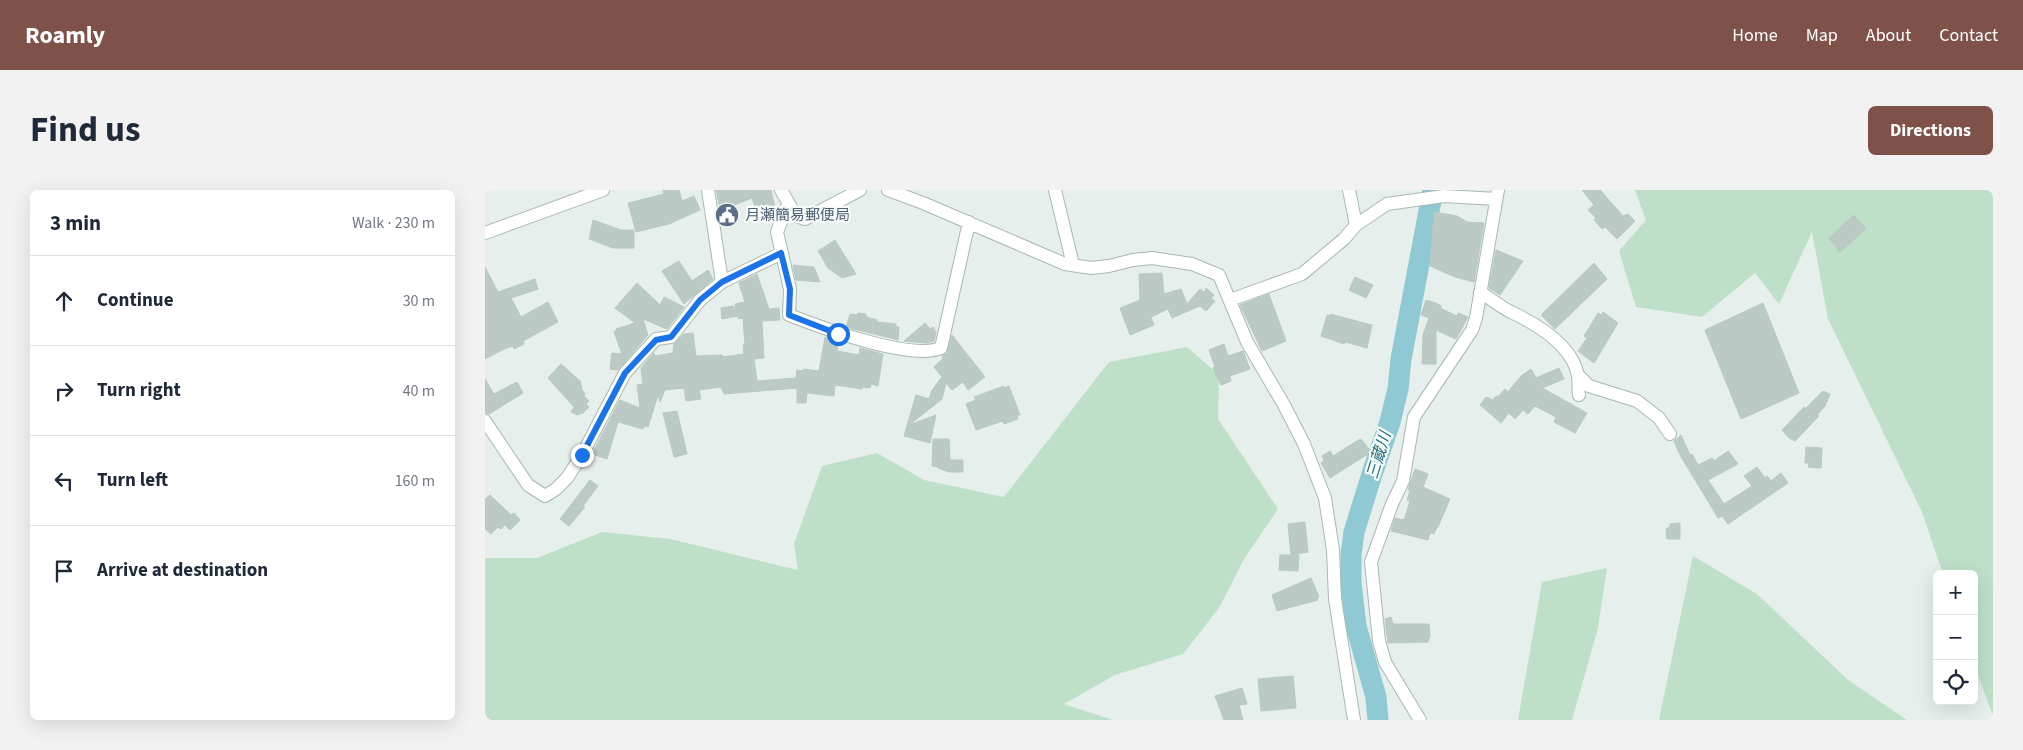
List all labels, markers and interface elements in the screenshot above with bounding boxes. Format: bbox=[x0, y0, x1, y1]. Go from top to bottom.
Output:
text: Roamly bbox=[25, 18, 105, 53]
text: Home bbox=[1732, 23, 1778, 48]
text: Map bbox=[1806, 23, 1838, 48]
text: About bbox=[1866, 23, 1911, 48]
text: Contact bbox=[1939, 23, 1998, 48]
text: Find us bbox=[30, 105, 140, 155]
button: Directions bbox=[1868, 106, 1993, 155]
public building icon: 月瀬簡易郵便局 bbox=[714, 202, 740, 228]
place label: 月瀬簡易郵便局 bbox=[745, 205, 850, 226]
text: 3 min bbox=[50, 208, 101, 238]
text: Walk · 230 m bbox=[352, 212, 435, 234]
icon: ahead bbox=[50, 287, 78, 315]
text: Continue bbox=[97, 287, 174, 314]
text: 30 m bbox=[403, 290, 435, 312]
route start bbox=[827, 323, 850, 346]
icon: right bbox=[50, 377, 78, 405]
text: Turn right bbox=[97, 377, 181, 404]
text: 40 m bbox=[403, 380, 435, 402]
water label: 三蔵川 bbox=[1361, 427, 1397, 481]
route end bbox=[571, 444, 594, 467]
icon: left bbox=[50, 467, 78, 495]
text: Turn left bbox=[97, 467, 168, 494]
text: 160 m bbox=[395, 470, 435, 492]
icon: arrive bbox=[50, 557, 78, 585]
text: Arrive at destination bbox=[97, 557, 268, 584]
map controls bbox=[1933, 570, 1978, 705]
button: + bbox=[1933, 570, 1978, 615]
button: − bbox=[1933, 615, 1978, 660]
button: locate bbox=[1933, 660, 1978, 705]

